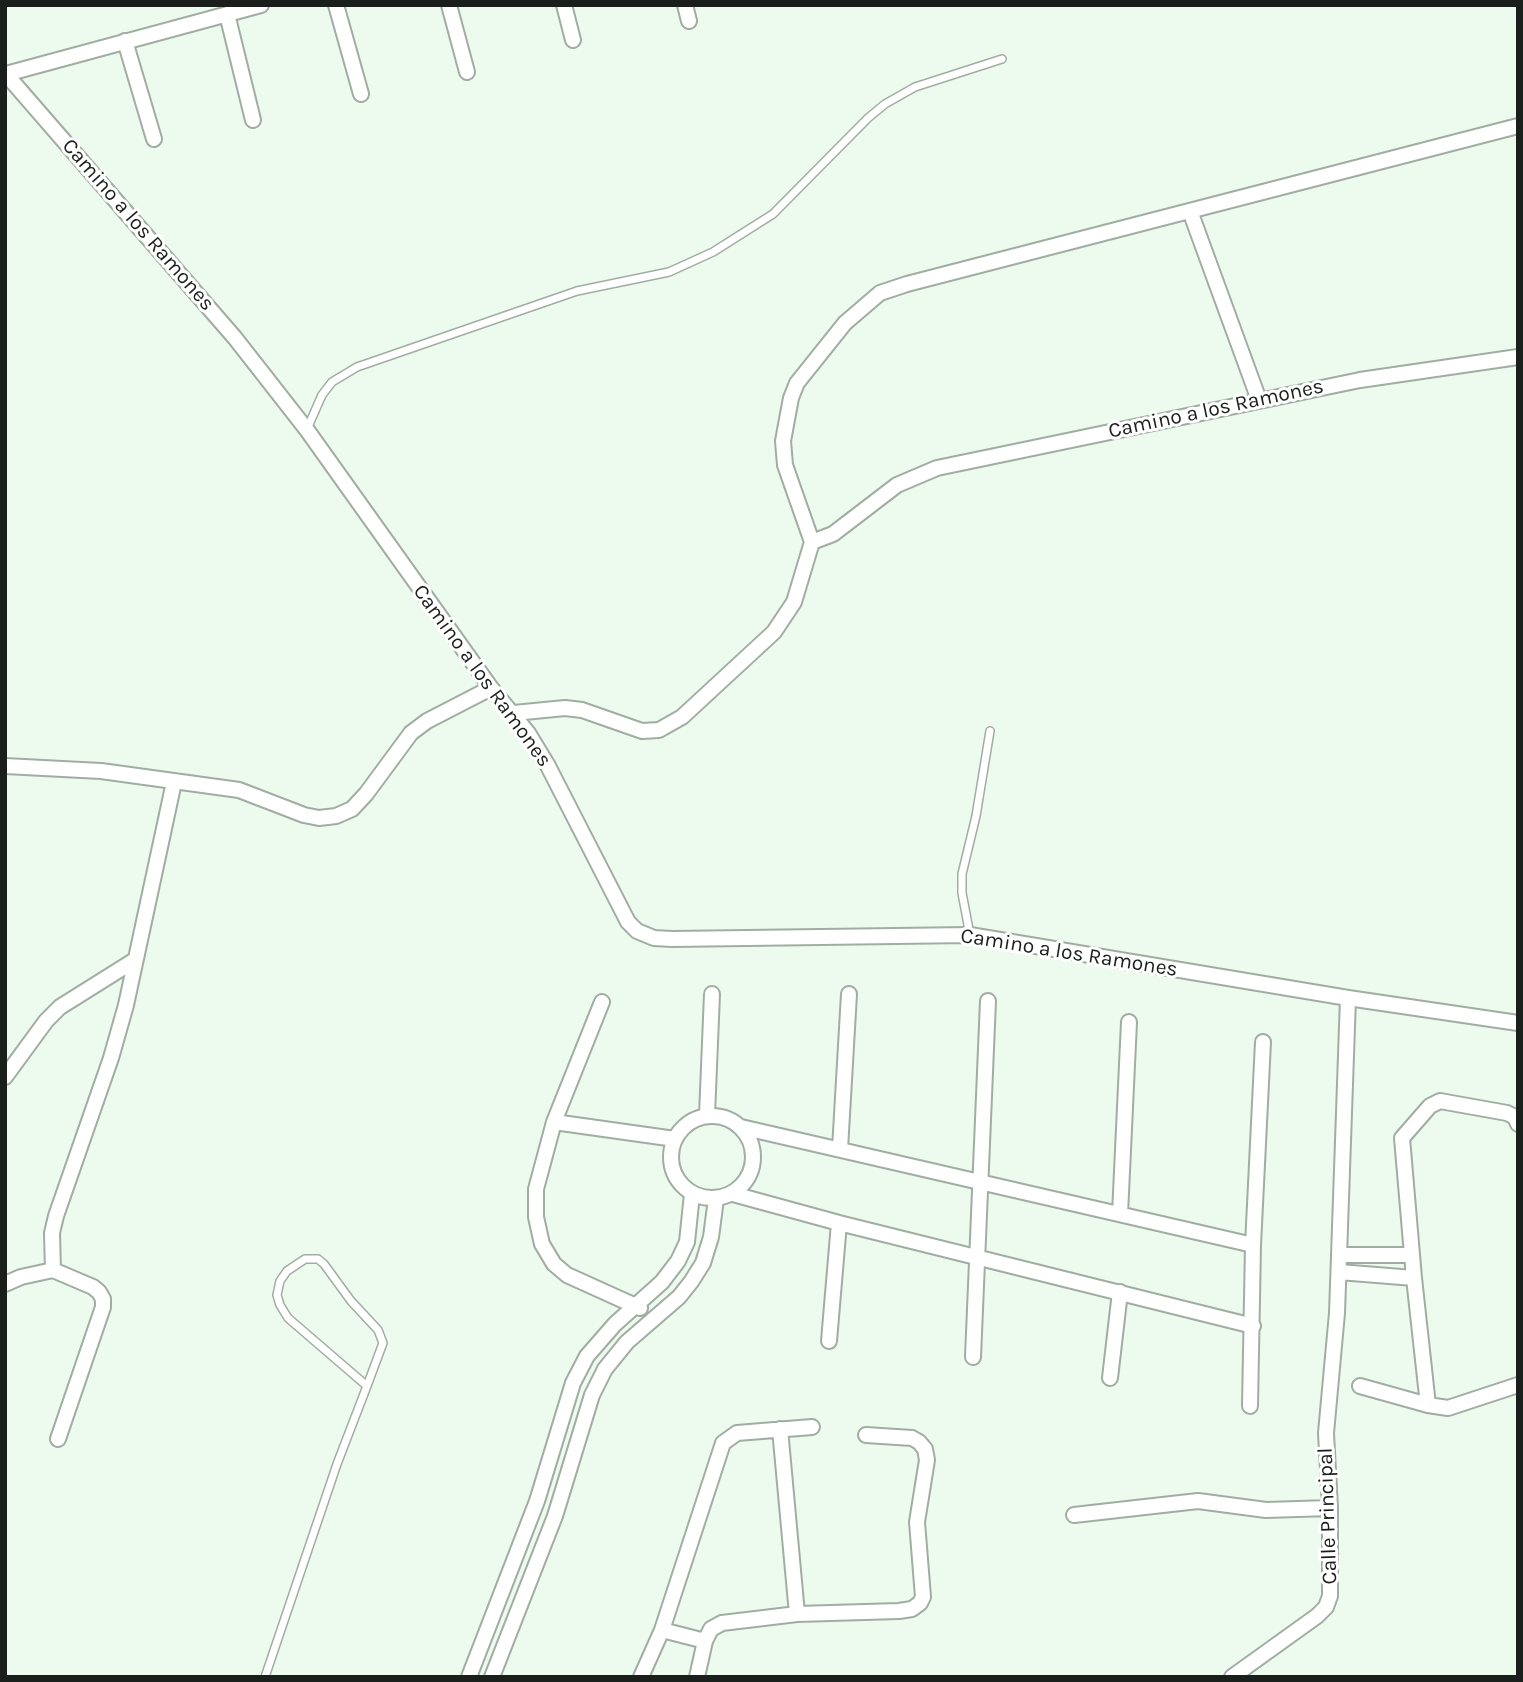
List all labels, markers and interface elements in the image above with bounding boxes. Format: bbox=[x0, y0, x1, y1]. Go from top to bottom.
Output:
street label: Camino a los Ramones bbox=[57, 134, 219, 316]
street label: Camino a los Ramones bbox=[1106, 374, 1326, 444]
street label: Camino a los Ramones bbox=[407, 580, 557, 772]
street label: Camino a los Ramones bbox=[959, 923, 1179, 983]
street label: Calle Principal bbox=[1313, 1447, 1343, 1585]

